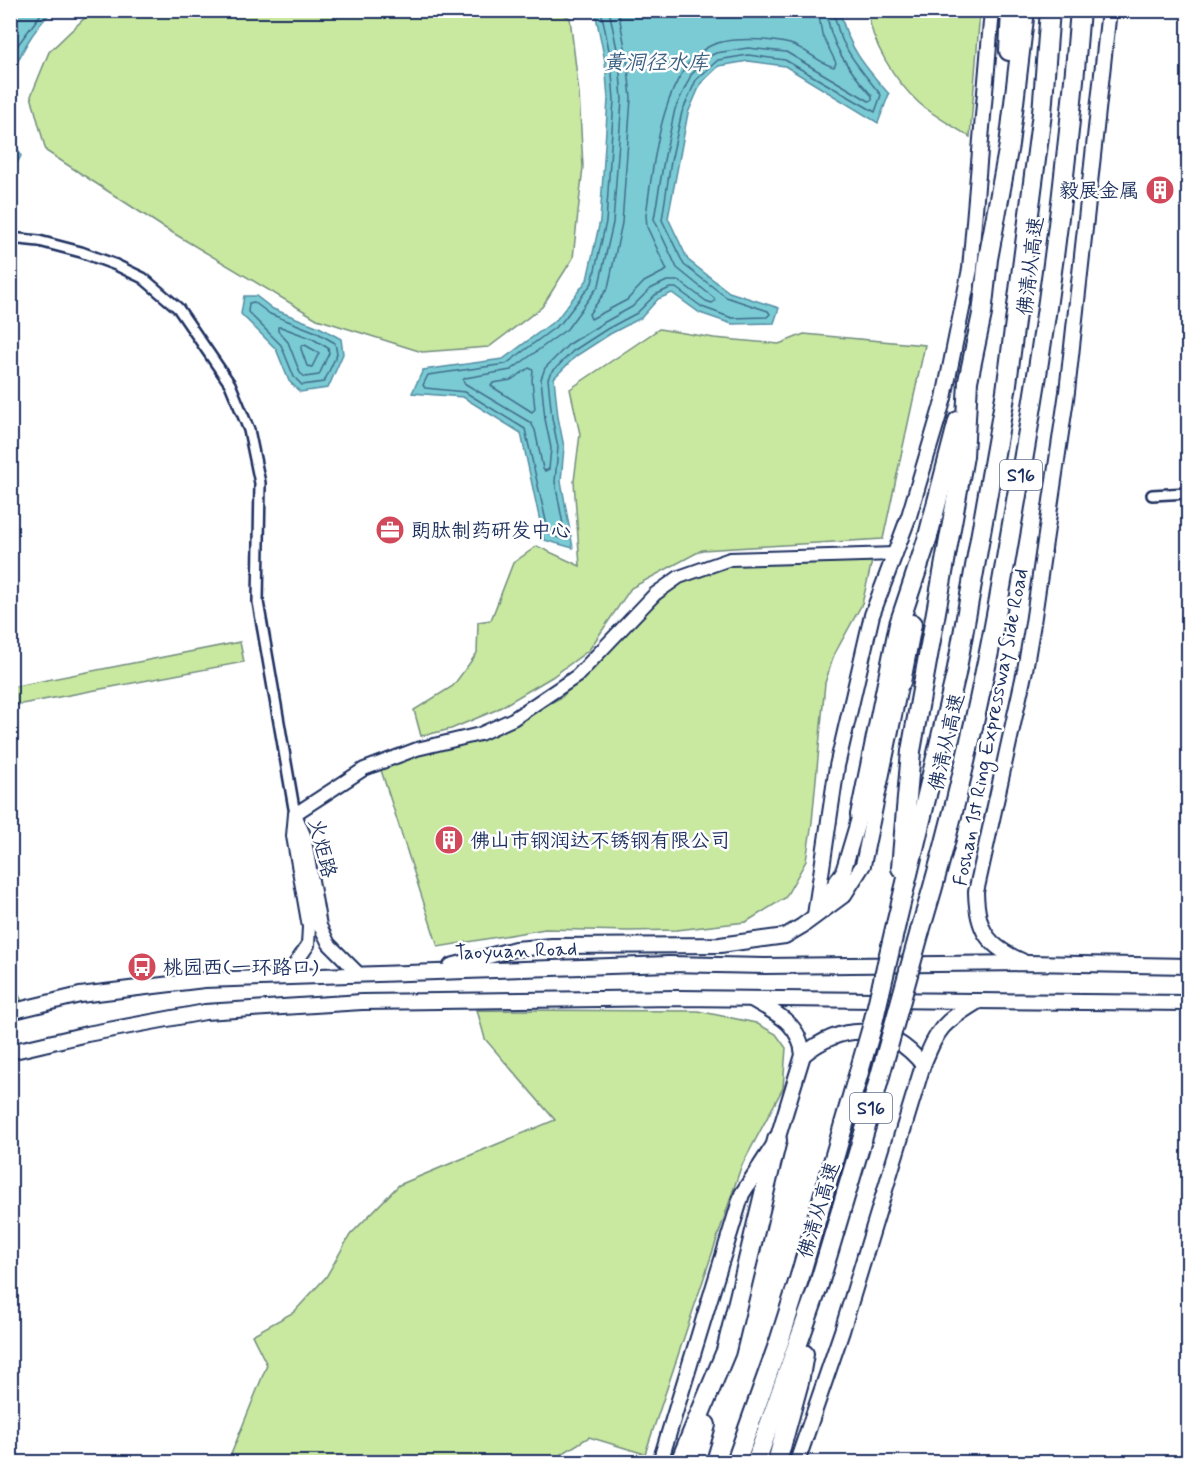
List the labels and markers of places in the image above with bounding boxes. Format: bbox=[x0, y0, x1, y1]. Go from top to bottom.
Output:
building icon: 毅展金属 bbox=[1144, 174, 1176, 206]
place label: 毅展金属 bbox=[1059, 178, 1139, 205]
office icon: 朗肽制药研发中心 bbox=[374, 514, 406, 546]
place label: 朗肽制药研发中心 bbox=[411, 518, 571, 545]
building icon: 佛山市钢润达不锈钢有限公司 bbox=[433, 824, 465, 856]
place label: 佛山市钢润达不锈钢有限公司 bbox=[470, 828, 730, 855]
bus stop icon: 桃园西(一环路口) bbox=[126, 951, 158, 983]
place label: 桃园西(一环路口) bbox=[163, 955, 319, 982]

